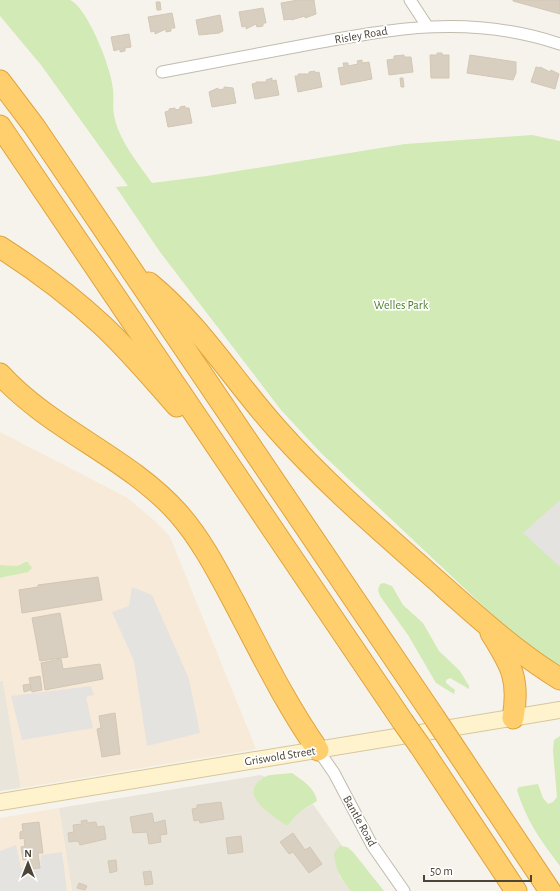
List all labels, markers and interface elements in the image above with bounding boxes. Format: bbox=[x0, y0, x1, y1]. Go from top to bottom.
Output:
street label: Risley Road bbox=[334, 24, 389, 47]
park label: Welles Park bbox=[374, 299, 429, 311]
street label: Griswold Street bbox=[244, 744, 316, 768]
street label: Bantle Road bbox=[341, 793, 379, 849]
north arrow bbox=[8, 843, 48, 883]
text: N bbox=[24, 848, 32, 859]
scale bar bbox=[424, 857, 531, 883]
text: 50 m bbox=[430, 865, 453, 877]

